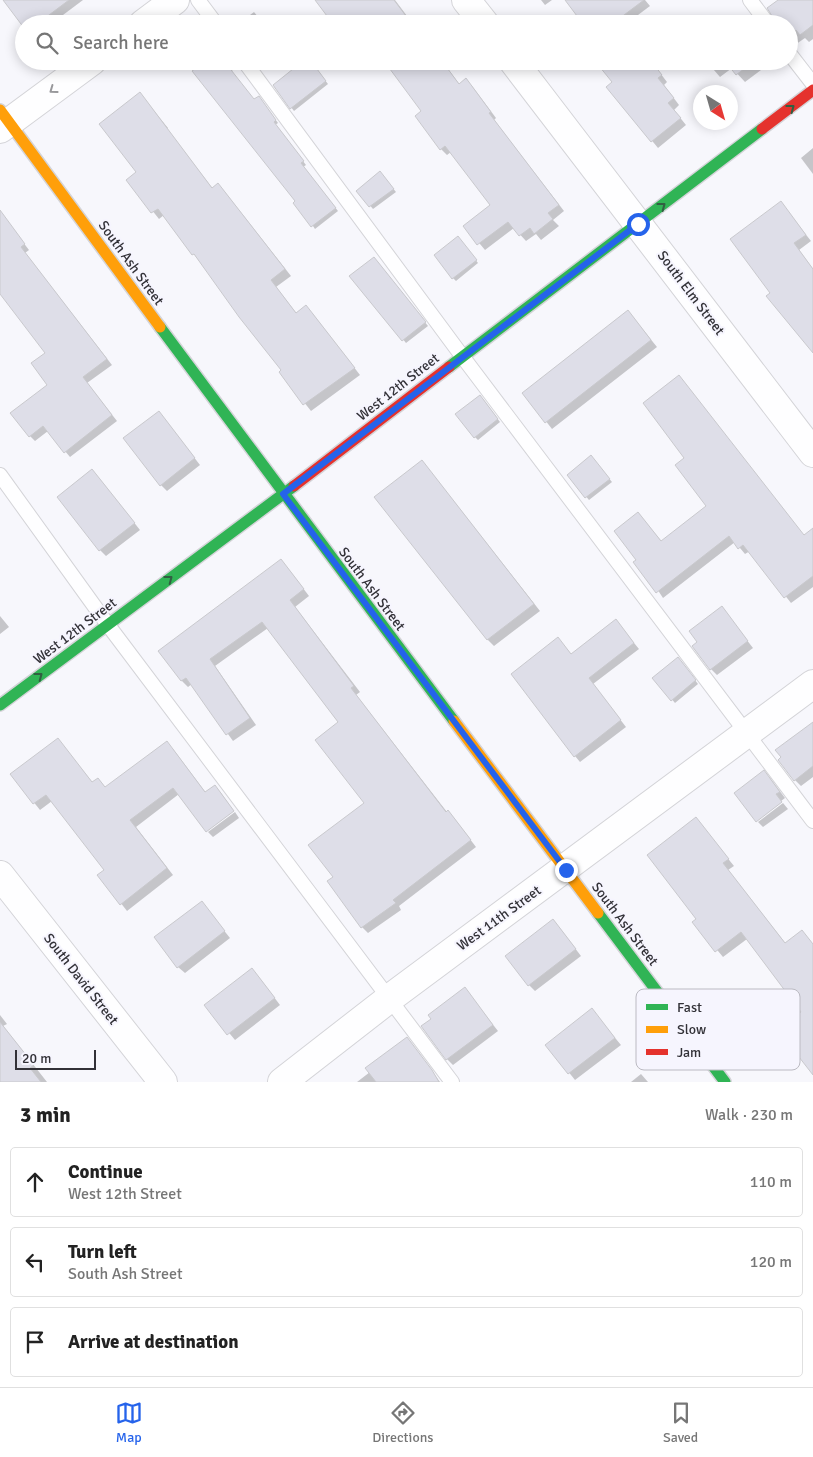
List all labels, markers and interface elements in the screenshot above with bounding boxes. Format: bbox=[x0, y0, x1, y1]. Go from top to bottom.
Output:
search box bbox=[15, 15, 798, 70]
icon: search bbox=[33, 29, 61, 57]
text: Search here bbox=[73, 31, 169, 55]
one-way arrow bbox=[49, 84, 59, 93]
north arrow bbox=[693, 85, 738, 130]
one-way arrow bbox=[785, 105, 794, 113]
one-way arrow bbox=[656, 204, 665, 212]
route start bbox=[627, 213, 650, 236]
street label: South Ash Street bbox=[95, 217, 167, 309]
street label: South Elm Street bbox=[654, 248, 728, 339]
street label: West 12th Street bbox=[353, 350, 443, 424]
street label: South Ash Street bbox=[335, 544, 409, 634]
one-way arrow bbox=[163, 576, 173, 585]
street label: West 12th Street bbox=[30, 594, 120, 668]
one-way arrow bbox=[33, 674, 42, 682]
route end bbox=[555, 859, 578, 882]
street label: South Ash Street bbox=[588, 879, 662, 969]
street label: West 11th Street bbox=[454, 882, 544, 954]
street label: South David Street bbox=[40, 930, 122, 1028]
legend bbox=[636, 989, 800, 1070]
text: Fast bbox=[677, 999, 702, 1016]
text: Slow bbox=[677, 1021, 706, 1038]
text: Jam bbox=[677, 1044, 701, 1061]
scale bar bbox=[15, 1047, 96, 1070]
text: 20 m bbox=[22, 1050, 51, 1067]
text: 3 min bbox=[20, 1102, 71, 1128]
text: Walk · 230 m bbox=[705, 1105, 793, 1125]
text: Continue bbox=[68, 1160, 143, 1184]
icon: ahead bbox=[21, 1168, 49, 1196]
text: 110 m bbox=[750, 1172, 792, 1192]
text: West 12th Street bbox=[68, 1184, 182, 1204]
text: Turn left bbox=[68, 1240, 137, 1264]
icon: left bbox=[21, 1248, 49, 1276]
text: 120 m bbox=[750, 1252, 792, 1272]
text: South Ash Street bbox=[68, 1264, 183, 1284]
icon: arrive bbox=[21, 1328, 49, 1356]
text: Arrive at destination bbox=[68, 1330, 239, 1354]
tab: Map bbox=[115, 1399, 143, 1446]
tab: Directions bbox=[372, 1399, 433, 1446]
tab: Saved bbox=[663, 1399, 698, 1446]

